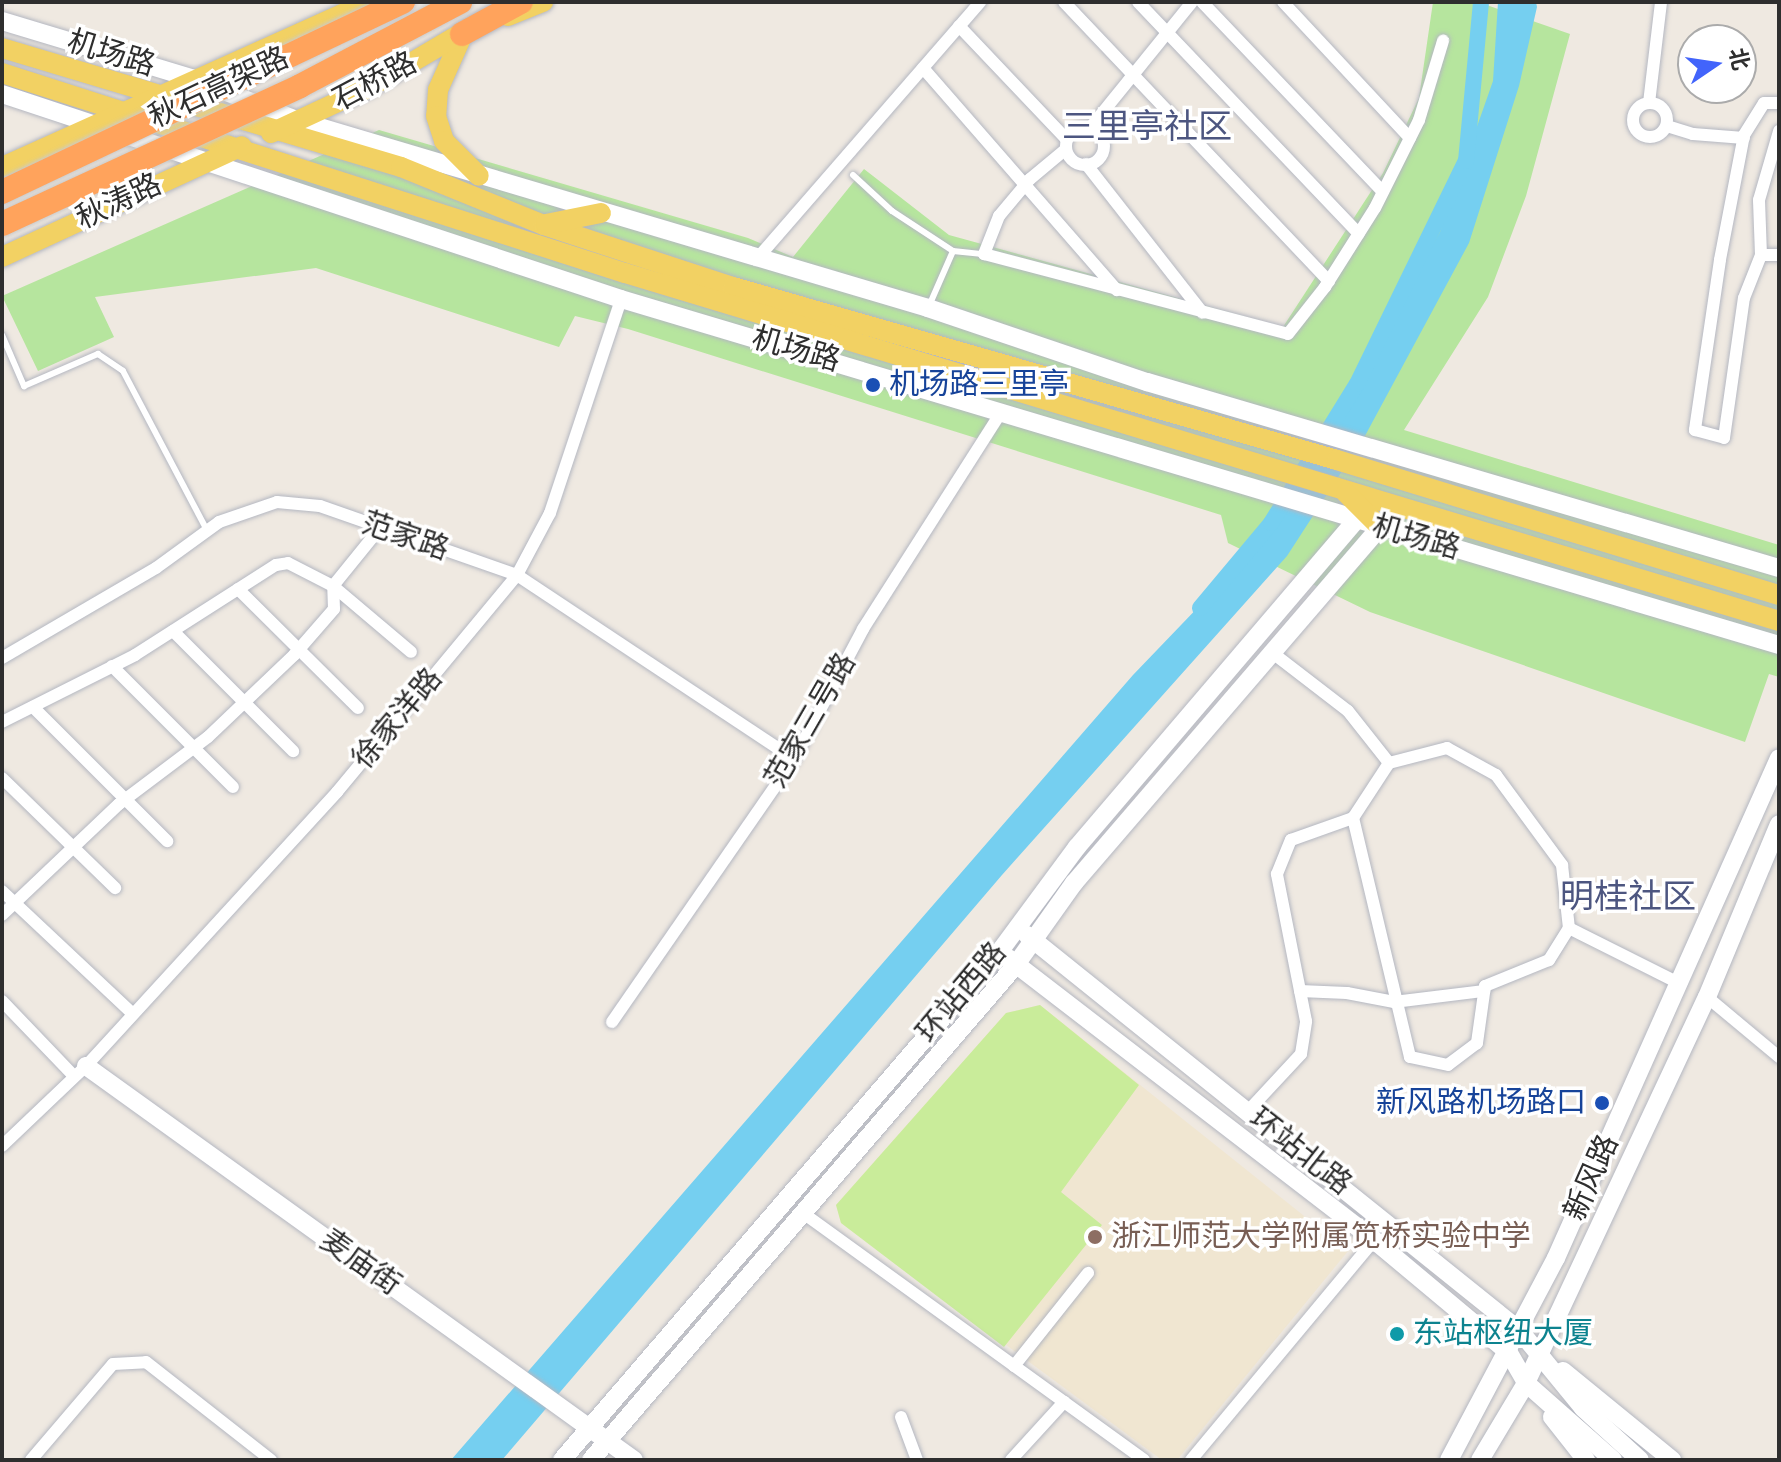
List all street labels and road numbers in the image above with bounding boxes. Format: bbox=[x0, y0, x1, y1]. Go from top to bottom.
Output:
street label: 机场路 bbox=[63, 24, 159, 84]
street label: 秋石高架路 bbox=[143, 40, 295, 136]
street label: 石桥路 bbox=[327, 45, 423, 119]
street label: 秋涛路 bbox=[71, 167, 167, 237]
street label: 机场路 bbox=[748, 320, 844, 380]
street label: 范家路 bbox=[357, 505, 453, 569]
street label: 机场路 bbox=[1368, 508, 1464, 568]
street label: 范家三号路 bbox=[758, 647, 864, 795]
street label: 徐家洋路 bbox=[346, 661, 450, 777]
street label: 环站西路 bbox=[910, 935, 1014, 1051]
street label: 环站北路 bbox=[1242, 1101, 1358, 1203]
street label: 新风路 bbox=[1557, 1130, 1627, 1226]
street label: 麦庙街 bbox=[313, 1222, 407, 1304]

